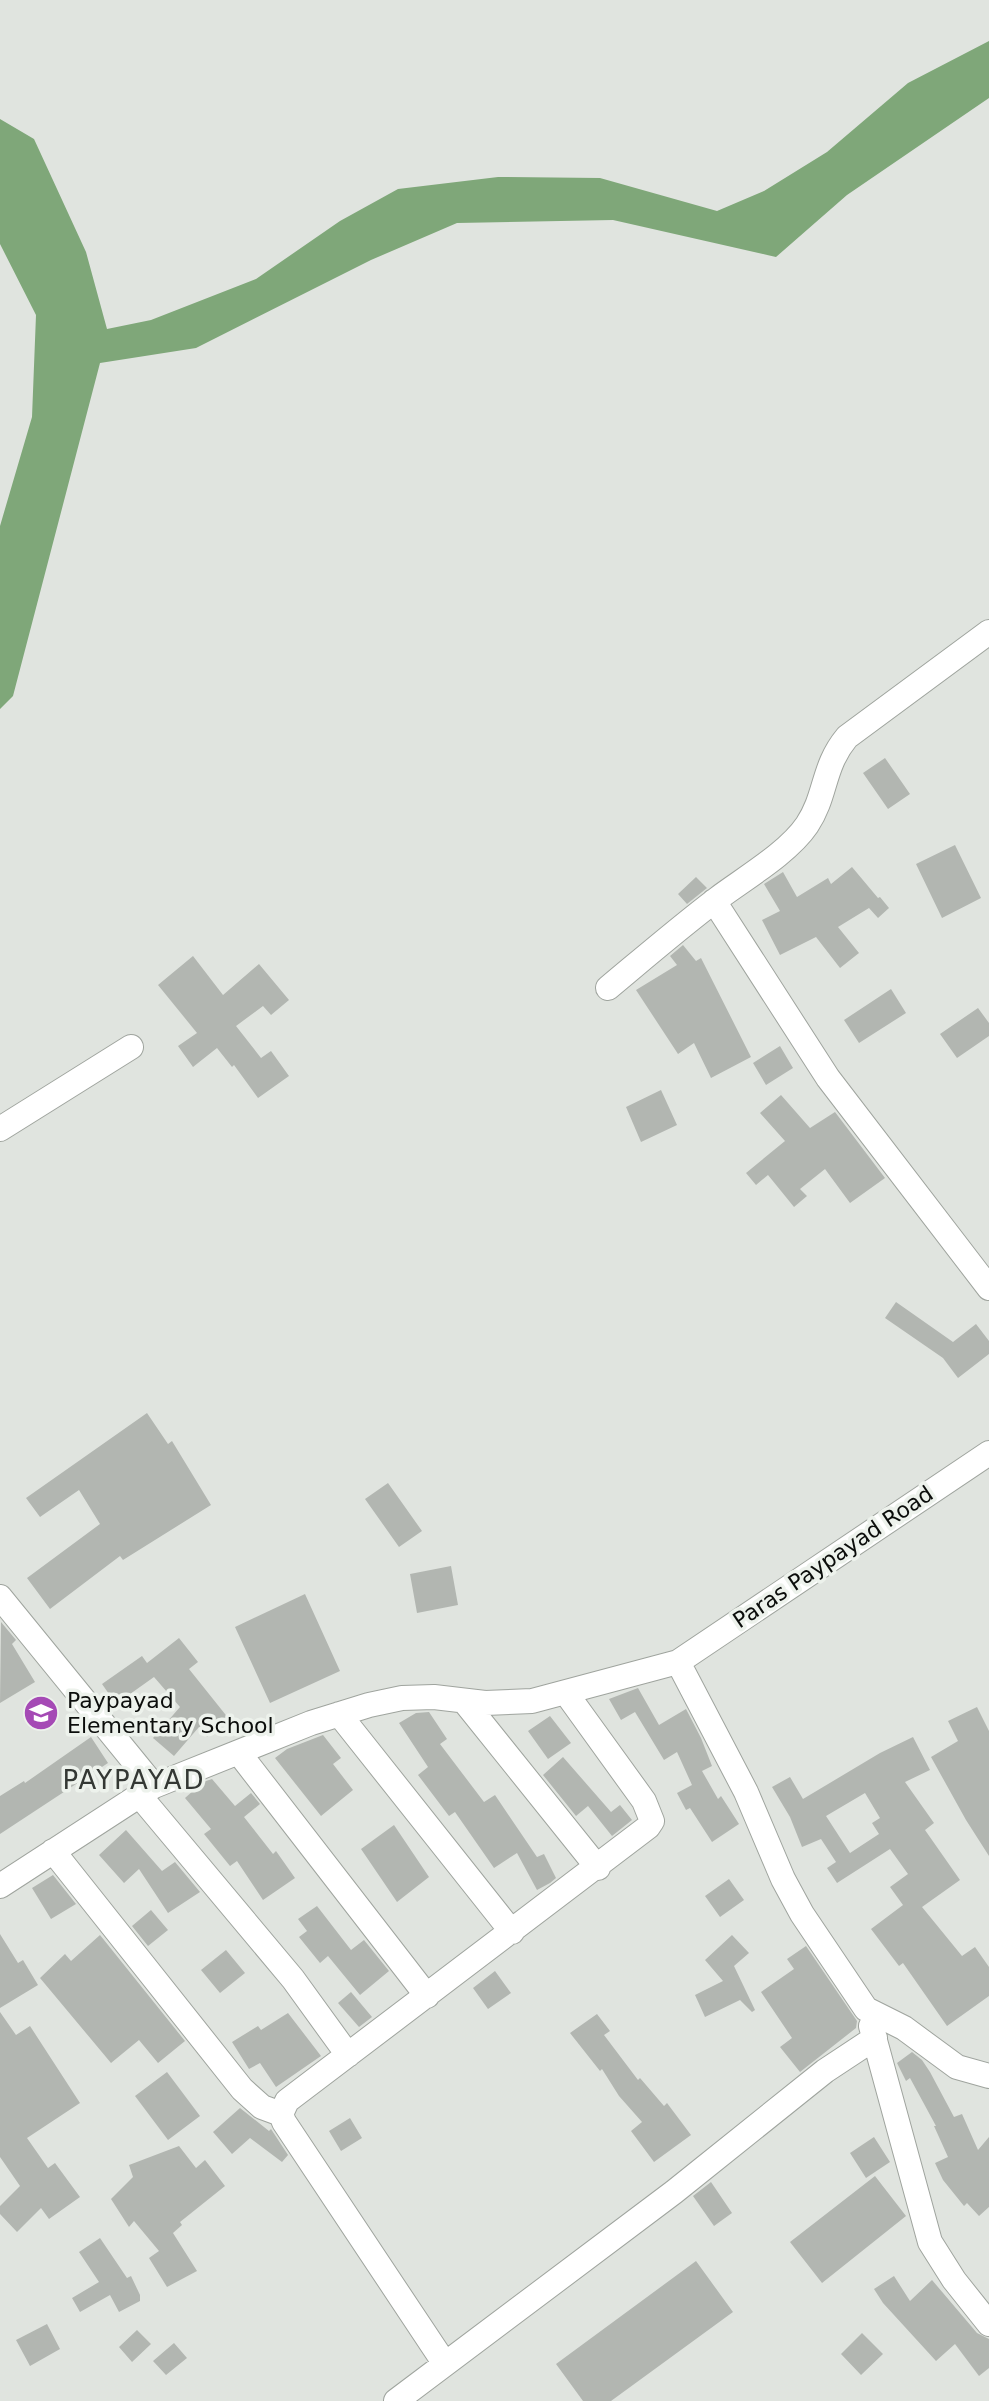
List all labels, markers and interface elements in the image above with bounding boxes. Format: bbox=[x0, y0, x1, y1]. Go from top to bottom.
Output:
street label: Paras Paypayad Road bbox=[728, 1481, 938, 1633]
place label: Paypayad Elementary School bbox=[67, 1688, 274, 1738]
school or university icon: Paypayad Elementary School bbox=[22, 1694, 60, 1732]
district label: PAYPAYAD bbox=[62, 1765, 206, 1795]

